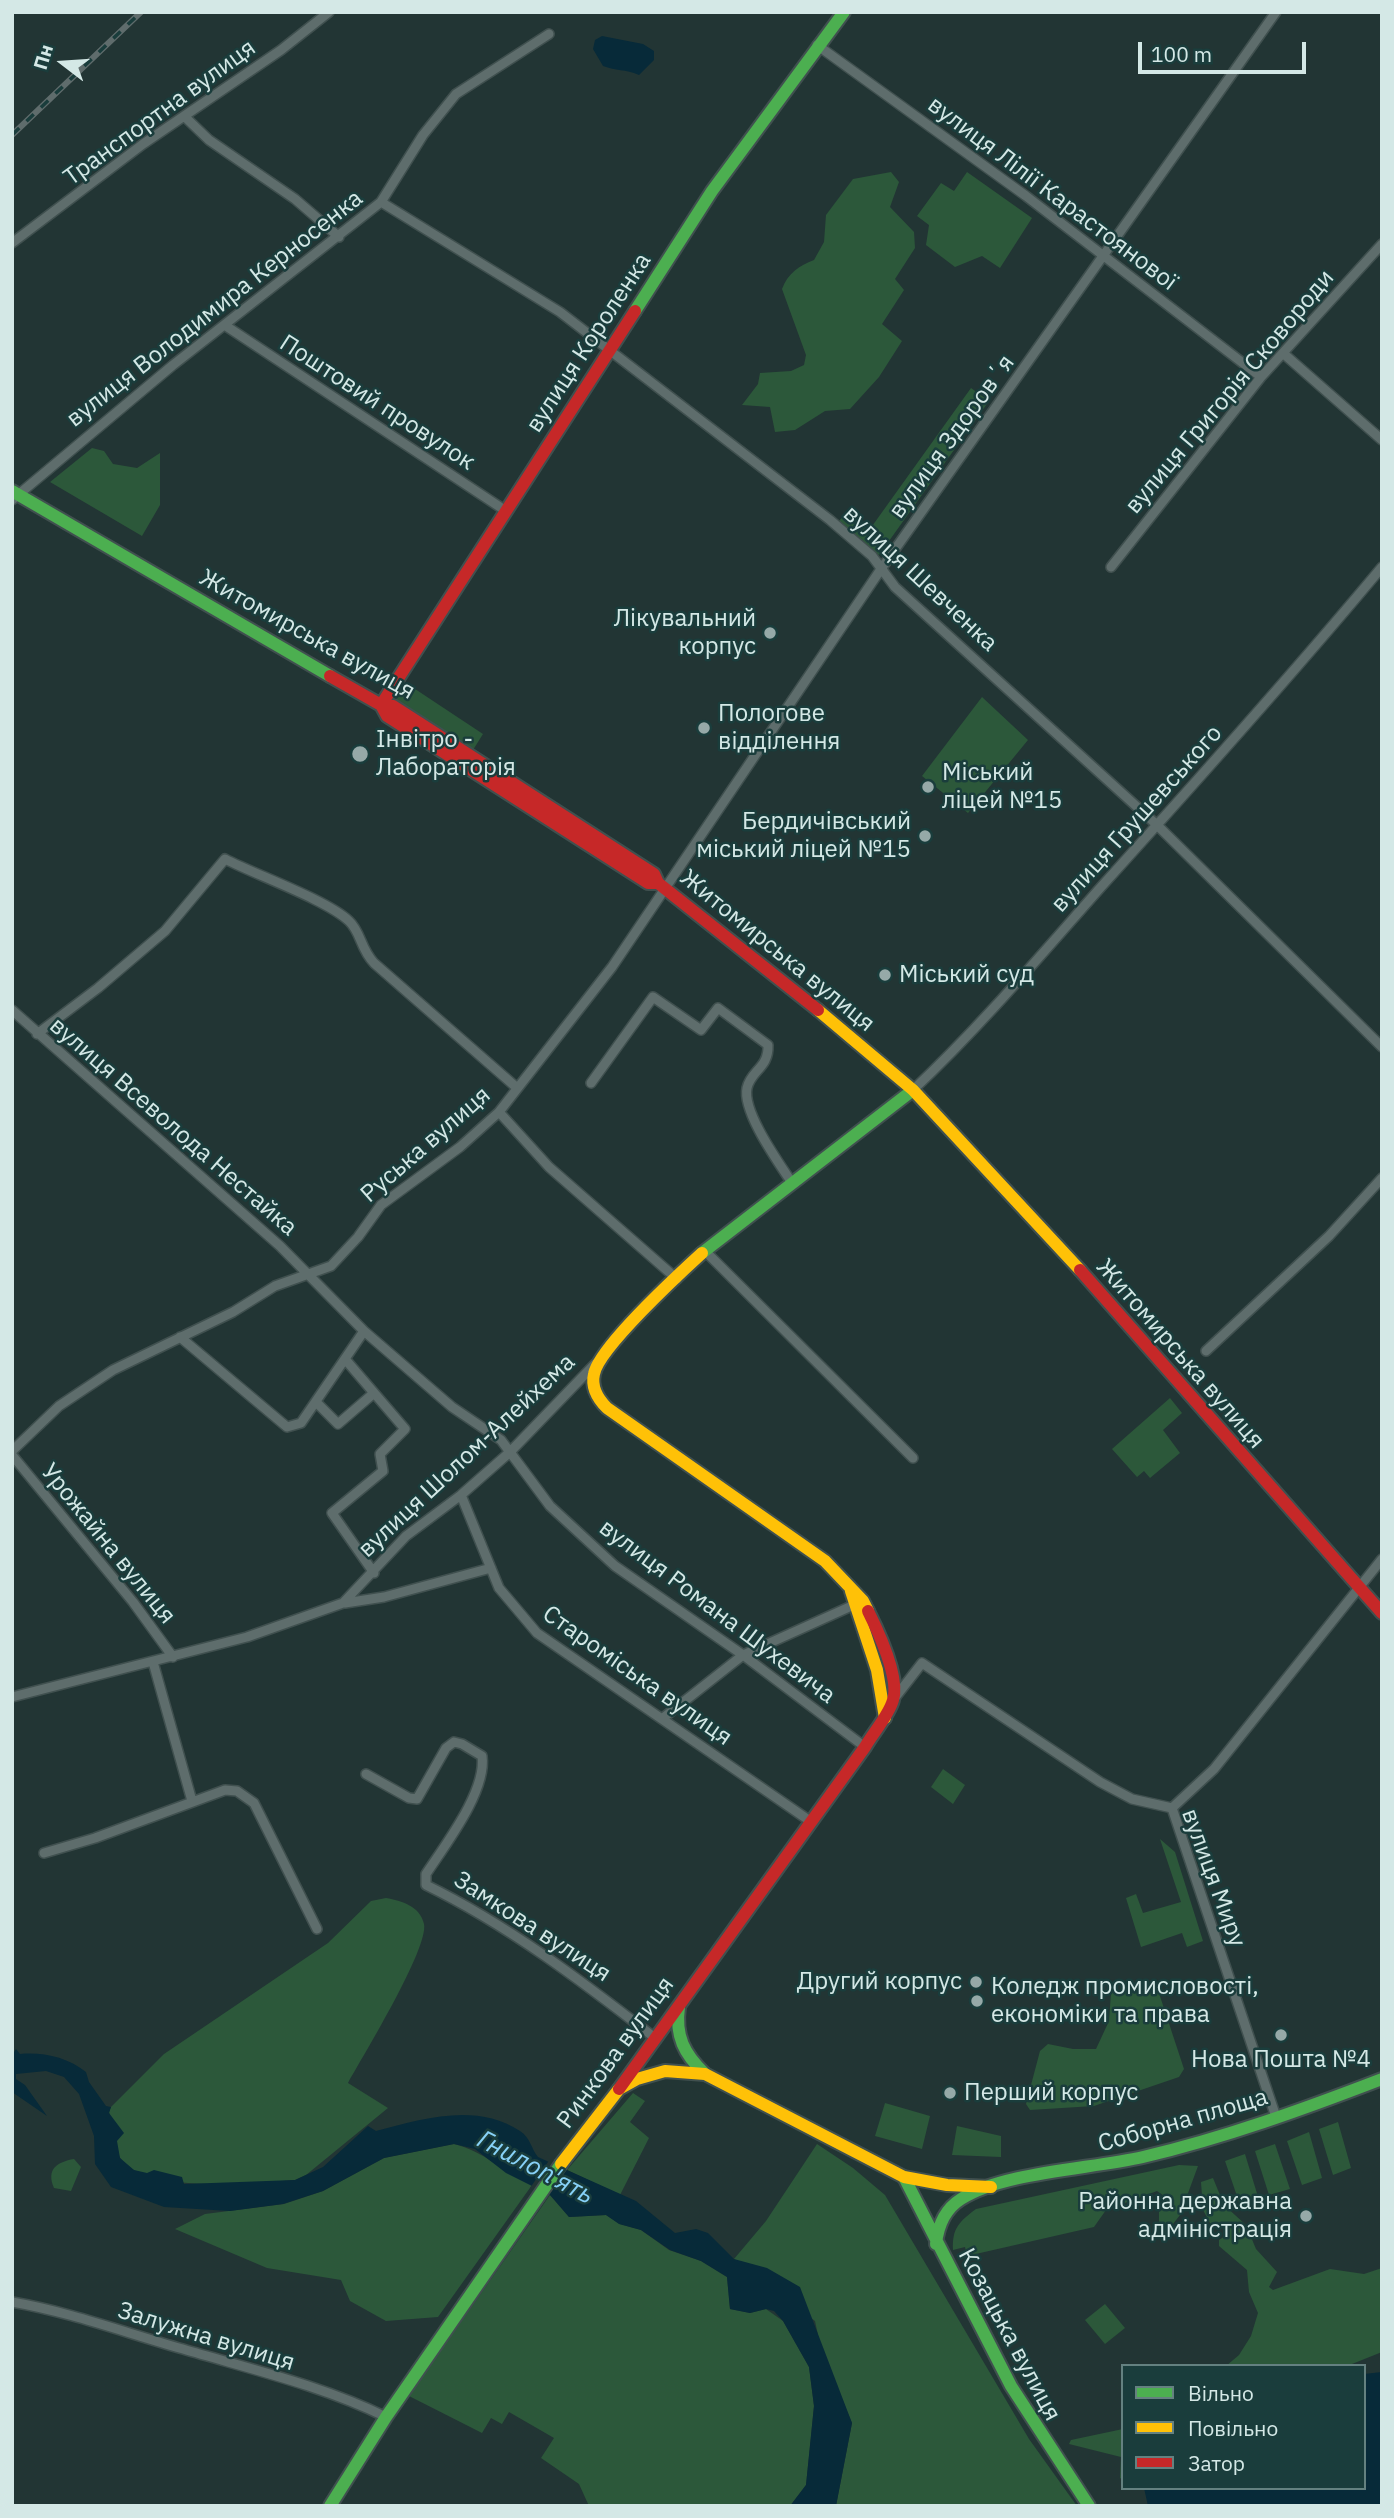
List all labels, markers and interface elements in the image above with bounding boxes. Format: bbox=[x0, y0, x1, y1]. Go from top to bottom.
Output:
north arrow bbox=[28, 28, 98, 98]
scale bar bbox=[1142, 28, 1310, 72]
street label: Транспортна вулиця bbox=[58, 34, 262, 192]
text: 100 m bbox=[1151, 40, 1212, 68]
text: Пн bbox=[28, 41, 58, 72]
street label: вулиця Лілії Карастоянової bbox=[922, 91, 1182, 297]
street label: вулиця Володимира Керносенка bbox=[61, 184, 369, 434]
street label: вулиця Короленка bbox=[520, 248, 658, 438]
street label: вулиця Григорія Сковороди bbox=[1119, 264, 1341, 520]
street label: Поштовий провулок bbox=[274, 329, 480, 477]
street label: вулиця Здоровʼя bbox=[883, 350, 1021, 524]
street label: вулиця Шевченка bbox=[837, 500, 1003, 658]
street label: Житомирська вулиця bbox=[194, 564, 420, 706]
place label: Лікувальний корпус bbox=[614, 605, 756, 661]
marker: Лікувальний корпус bbox=[762, 625, 778, 641]
place label: Пологове відділення bbox=[718, 700, 840, 756]
marker: Пологове відділення bbox=[696, 720, 712, 736]
street label: вулиця Грушевського bbox=[1045, 720, 1229, 918]
place label: Інвітро - Лабораторія bbox=[376, 726, 516, 782]
marker: Інвітро - Лабораторія bbox=[350, 744, 370, 764]
place label: Міський ліцей №15 bbox=[942, 759, 1062, 815]
marker: Міський ліцей №15 bbox=[920, 779, 936, 795]
place label: Бердичівський міський ліцей №15 bbox=[696, 808, 911, 864]
marker: Бердичівський міський ліцей №15 bbox=[917, 828, 933, 844]
street label: Житомирська вулиця bbox=[674, 864, 880, 1038]
place label: Міський суд bbox=[899, 961, 1034, 989]
marker: Міський суд bbox=[877, 967, 893, 983]
street label: вулиця Всеволода Нестайка bbox=[43, 1012, 303, 1242]
street label: Руська вулиця bbox=[355, 1081, 497, 1209]
street label: Житомирська вулиця bbox=[1090, 1253, 1270, 1455]
street label: вулиця Шолом-Алейхема bbox=[353, 1348, 581, 1564]
street label: Урожайна вулиця bbox=[35, 1458, 181, 1630]
street label: вулиця Романа Шухевича bbox=[593, 1514, 841, 1710]
street label: Староміська вулиця bbox=[537, 1600, 737, 1752]
street label: вулиця Миру bbox=[1175, 1805, 1251, 1951]
street label: Замкова вулиця bbox=[448, 1866, 616, 1988]
place label: Другий корпус bbox=[797, 1968, 962, 1996]
street label: Ринкова вулиця bbox=[551, 1972, 681, 2134]
place label: Коледж промисловості, економіки та права bbox=[991, 1973, 1259, 2029]
marker: Другий корпус bbox=[968, 1974, 984, 1990]
marker: Коледж промисловості, економіки та права bbox=[969, 1993, 985, 2009]
marker: Нова Пошта №4 bbox=[1273, 2027, 1289, 2043]
place label: Нова Пошта №4 bbox=[1191, 2046, 1371, 2074]
place label: Перший корпус bbox=[964, 2079, 1138, 2107]
street label: Соборна площа bbox=[1095, 2083, 1271, 2159]
marker: Перший корпус bbox=[942, 2085, 958, 2101]
water label: Гнилоп'ять bbox=[471, 2124, 599, 2212]
place label: Районна державна адміністрація bbox=[1078, 2188, 1292, 2244]
marker: Районна державна адміністрація bbox=[1298, 2208, 1314, 2224]
street label: Козацька вулиця bbox=[951, 2244, 1067, 2426]
street label: Залужна вулиця bbox=[114, 2296, 298, 2378]
legend bbox=[1121, 2364, 1366, 2490]
text: Вільно bbox=[1188, 2379, 1254, 2407]
text: Повільно bbox=[1188, 2414, 1278, 2442]
text: Затор bbox=[1188, 2449, 1245, 2477]

